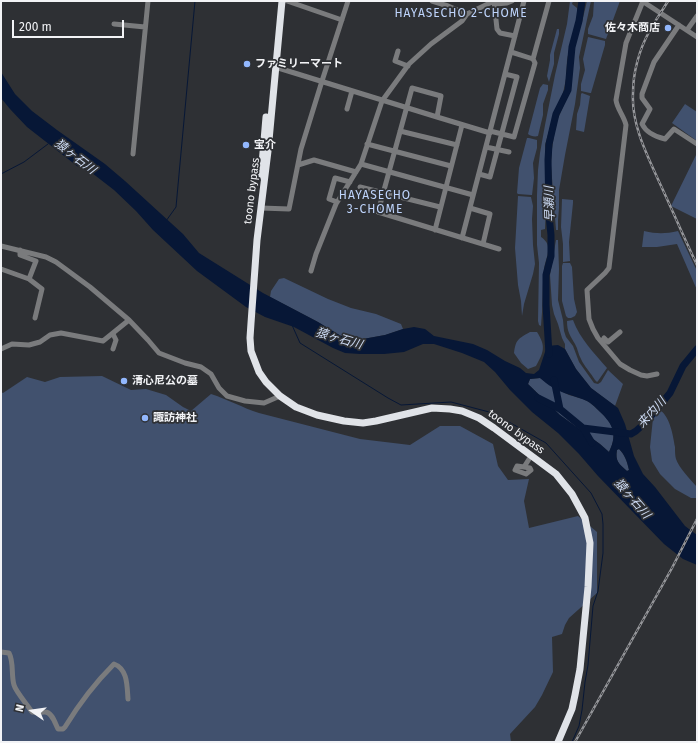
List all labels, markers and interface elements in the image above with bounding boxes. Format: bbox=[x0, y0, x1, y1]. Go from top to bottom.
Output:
district label: HAYASECHO 2-CHOME bbox=[394, 7, 528, 21]
scale bar bbox=[14, 12, 126, 38]
text: 200 m bbox=[19, 20, 52, 34]
place label: 佐々木商店 bbox=[605, 21, 660, 35]
marker: 佐々木商店 bbox=[663, 23, 673, 33]
place label: ファミリーマート bbox=[255, 57, 343, 71]
marker: ファミリーマート bbox=[242, 59, 252, 69]
water label: 猿ヶ石川 bbox=[52, 137, 98, 177]
place label: 宝介 bbox=[254, 138, 276, 152]
marker: 宝介 bbox=[241, 140, 251, 150]
street label: toono bypass bbox=[241, 157, 263, 225]
water label: 早瀬川 bbox=[542, 186, 558, 222]
district label: HAYASECHO 3-CHOME bbox=[339, 189, 411, 217]
water label: 猿ヶ石川 bbox=[314, 325, 364, 353]
place label: 清心尼公の墓 bbox=[132, 374, 198, 388]
marker: 清心尼公の墓 bbox=[119, 376, 129, 386]
water label: 来内川 bbox=[635, 395, 669, 431]
street label: toono bypass bbox=[485, 407, 547, 457]
place label: 諏訪神社 bbox=[153, 411, 197, 425]
marker: 諏訪神社 bbox=[140, 413, 150, 423]
water label: 猿ヶ石川 bbox=[611, 476, 653, 522]
north arrow bbox=[12, 691, 52, 731]
text: N bbox=[13, 703, 27, 713]

